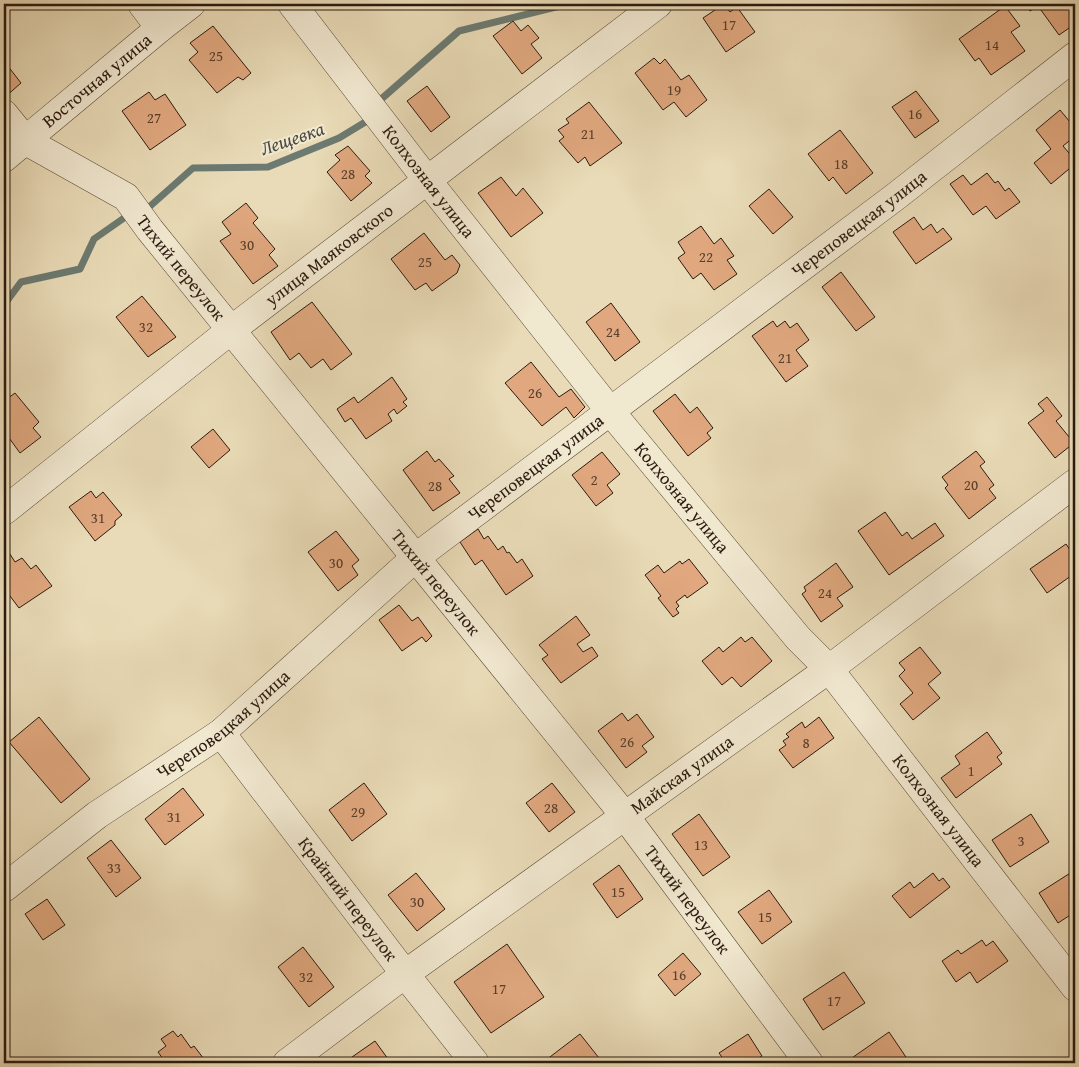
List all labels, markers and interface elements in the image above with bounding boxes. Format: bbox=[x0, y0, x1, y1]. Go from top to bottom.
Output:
house number: 17 bbox=[722, 14, 736, 35]
street label: Восточная улица bbox=[36, 26, 158, 134]
house number: 14 bbox=[985, 34, 999, 55]
house number: 25 bbox=[209, 45, 223, 66]
house number: 19 bbox=[667, 79, 681, 100]
house number: 16 bbox=[908, 103, 922, 124]
house number: 27 bbox=[147, 107, 161, 128]
water label: Лещевка bbox=[256, 114, 328, 162]
street label: Колхозная улица bbox=[376, 119, 482, 244]
house number: 21 bbox=[581, 123, 595, 144]
house number: 18 bbox=[834, 153, 848, 174]
house number: 28 bbox=[341, 163, 355, 184]
street label: Череповецкая улица bbox=[785, 163, 933, 284]
street label: улица Маяковского bbox=[258, 197, 399, 313]
street label: Тихий переулок bbox=[130, 209, 233, 327]
house number: 30 bbox=[240, 234, 254, 255]
house number: 22 bbox=[699, 246, 713, 267]
house number: 25 bbox=[418, 251, 432, 272]
house number: 32 bbox=[139, 316, 153, 337]
house number: 24 bbox=[606, 321, 620, 342]
house number: 21 bbox=[778, 347, 792, 368]
house number: 26 bbox=[528, 382, 542, 403]
street label: Череповецкая улица bbox=[462, 407, 609, 527]
street label: Колхозная улица bbox=[628, 436, 737, 559]
house number: 2 bbox=[590, 469, 598, 490]
house number: 20 bbox=[964, 474, 978, 495]
house number: 28 bbox=[428, 475, 442, 496]
house number: 31 bbox=[91, 507, 105, 528]
street label: Тихий переулок bbox=[385, 523, 488, 642]
house number: 30 bbox=[329, 552, 343, 573]
house number: 24 bbox=[818, 582, 832, 603]
street label: Череповецкая улица bbox=[151, 663, 296, 785]
street label: Майская улица bbox=[625, 728, 739, 821]
house number: 26 bbox=[620, 731, 634, 752]
house number: 8 bbox=[802, 732, 810, 753]
street label: Колхозная улица bbox=[886, 748, 992, 873]
house number: 1 bbox=[967, 760, 975, 781]
house number: 28 bbox=[544, 797, 558, 818]
house number: 29 bbox=[351, 801, 365, 822]
house number: 31 bbox=[167, 806, 181, 827]
house number: 3 bbox=[1017, 830, 1025, 851]
street label: Крайний переулок bbox=[292, 831, 405, 967]
house number: 13 bbox=[694, 834, 708, 855]
street label: Тихий переулок bbox=[638, 839, 738, 960]
house number: 33 bbox=[107, 857, 121, 878]
house number: 15 bbox=[611, 881, 625, 902]
house number: 30 bbox=[410, 891, 424, 912]
house number: 15 bbox=[758, 906, 772, 927]
house number: 16 bbox=[672, 964, 686, 985]
house number: 32 bbox=[299, 966, 313, 987]
house number: 17 bbox=[492, 978, 506, 999]
house number: 17 bbox=[827, 990, 841, 1011]

